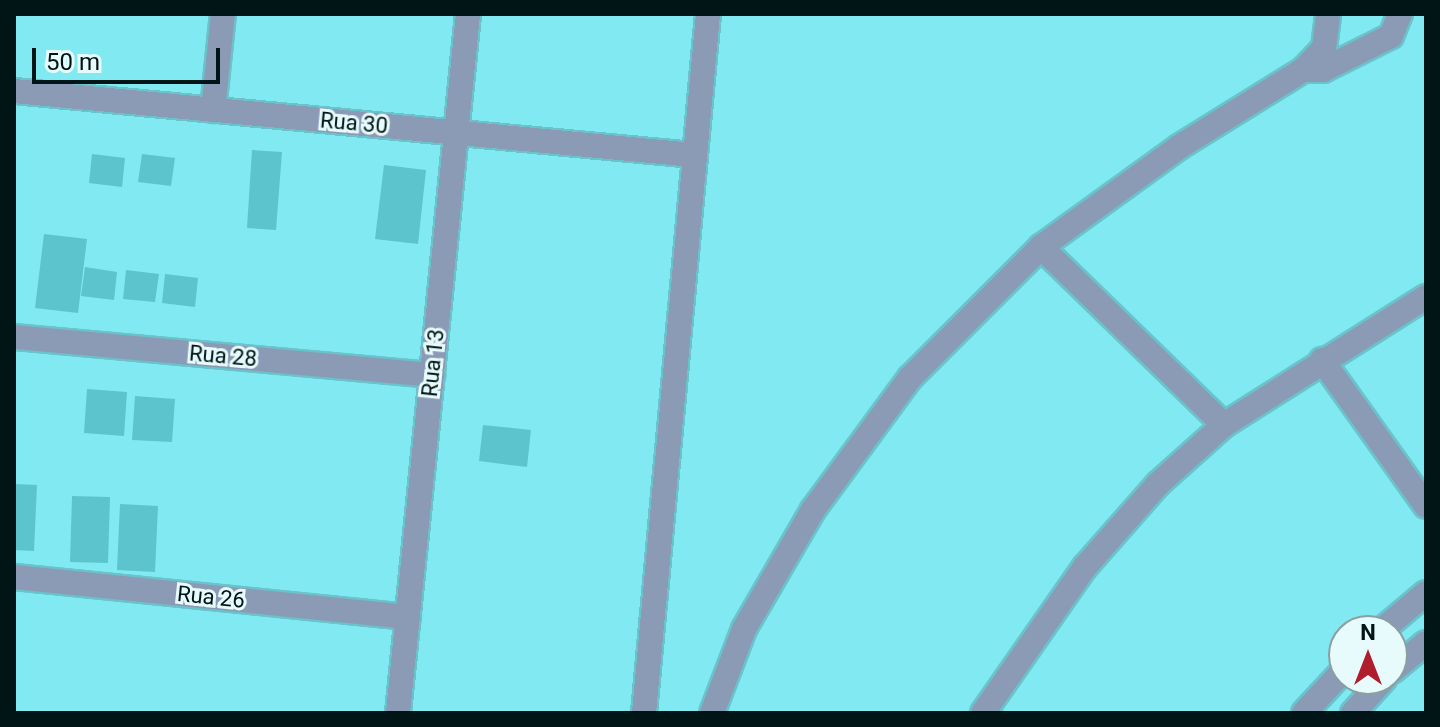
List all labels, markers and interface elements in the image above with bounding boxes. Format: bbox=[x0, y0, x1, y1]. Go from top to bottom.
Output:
scale bar bbox=[36, 32, 224, 82]
text: 50 m bbox=[46, 48, 100, 76]
street label: Rua 30 bbox=[319, 107, 389, 139]
street label: Rua 13 bbox=[416, 328, 450, 398]
street label: Rua 28 bbox=[188, 340, 258, 372]
street label: Rua 26 bbox=[176, 580, 246, 614]
north arrow bbox=[1328, 615, 1408, 695]
text: N bbox=[1360, 620, 1376, 645]

